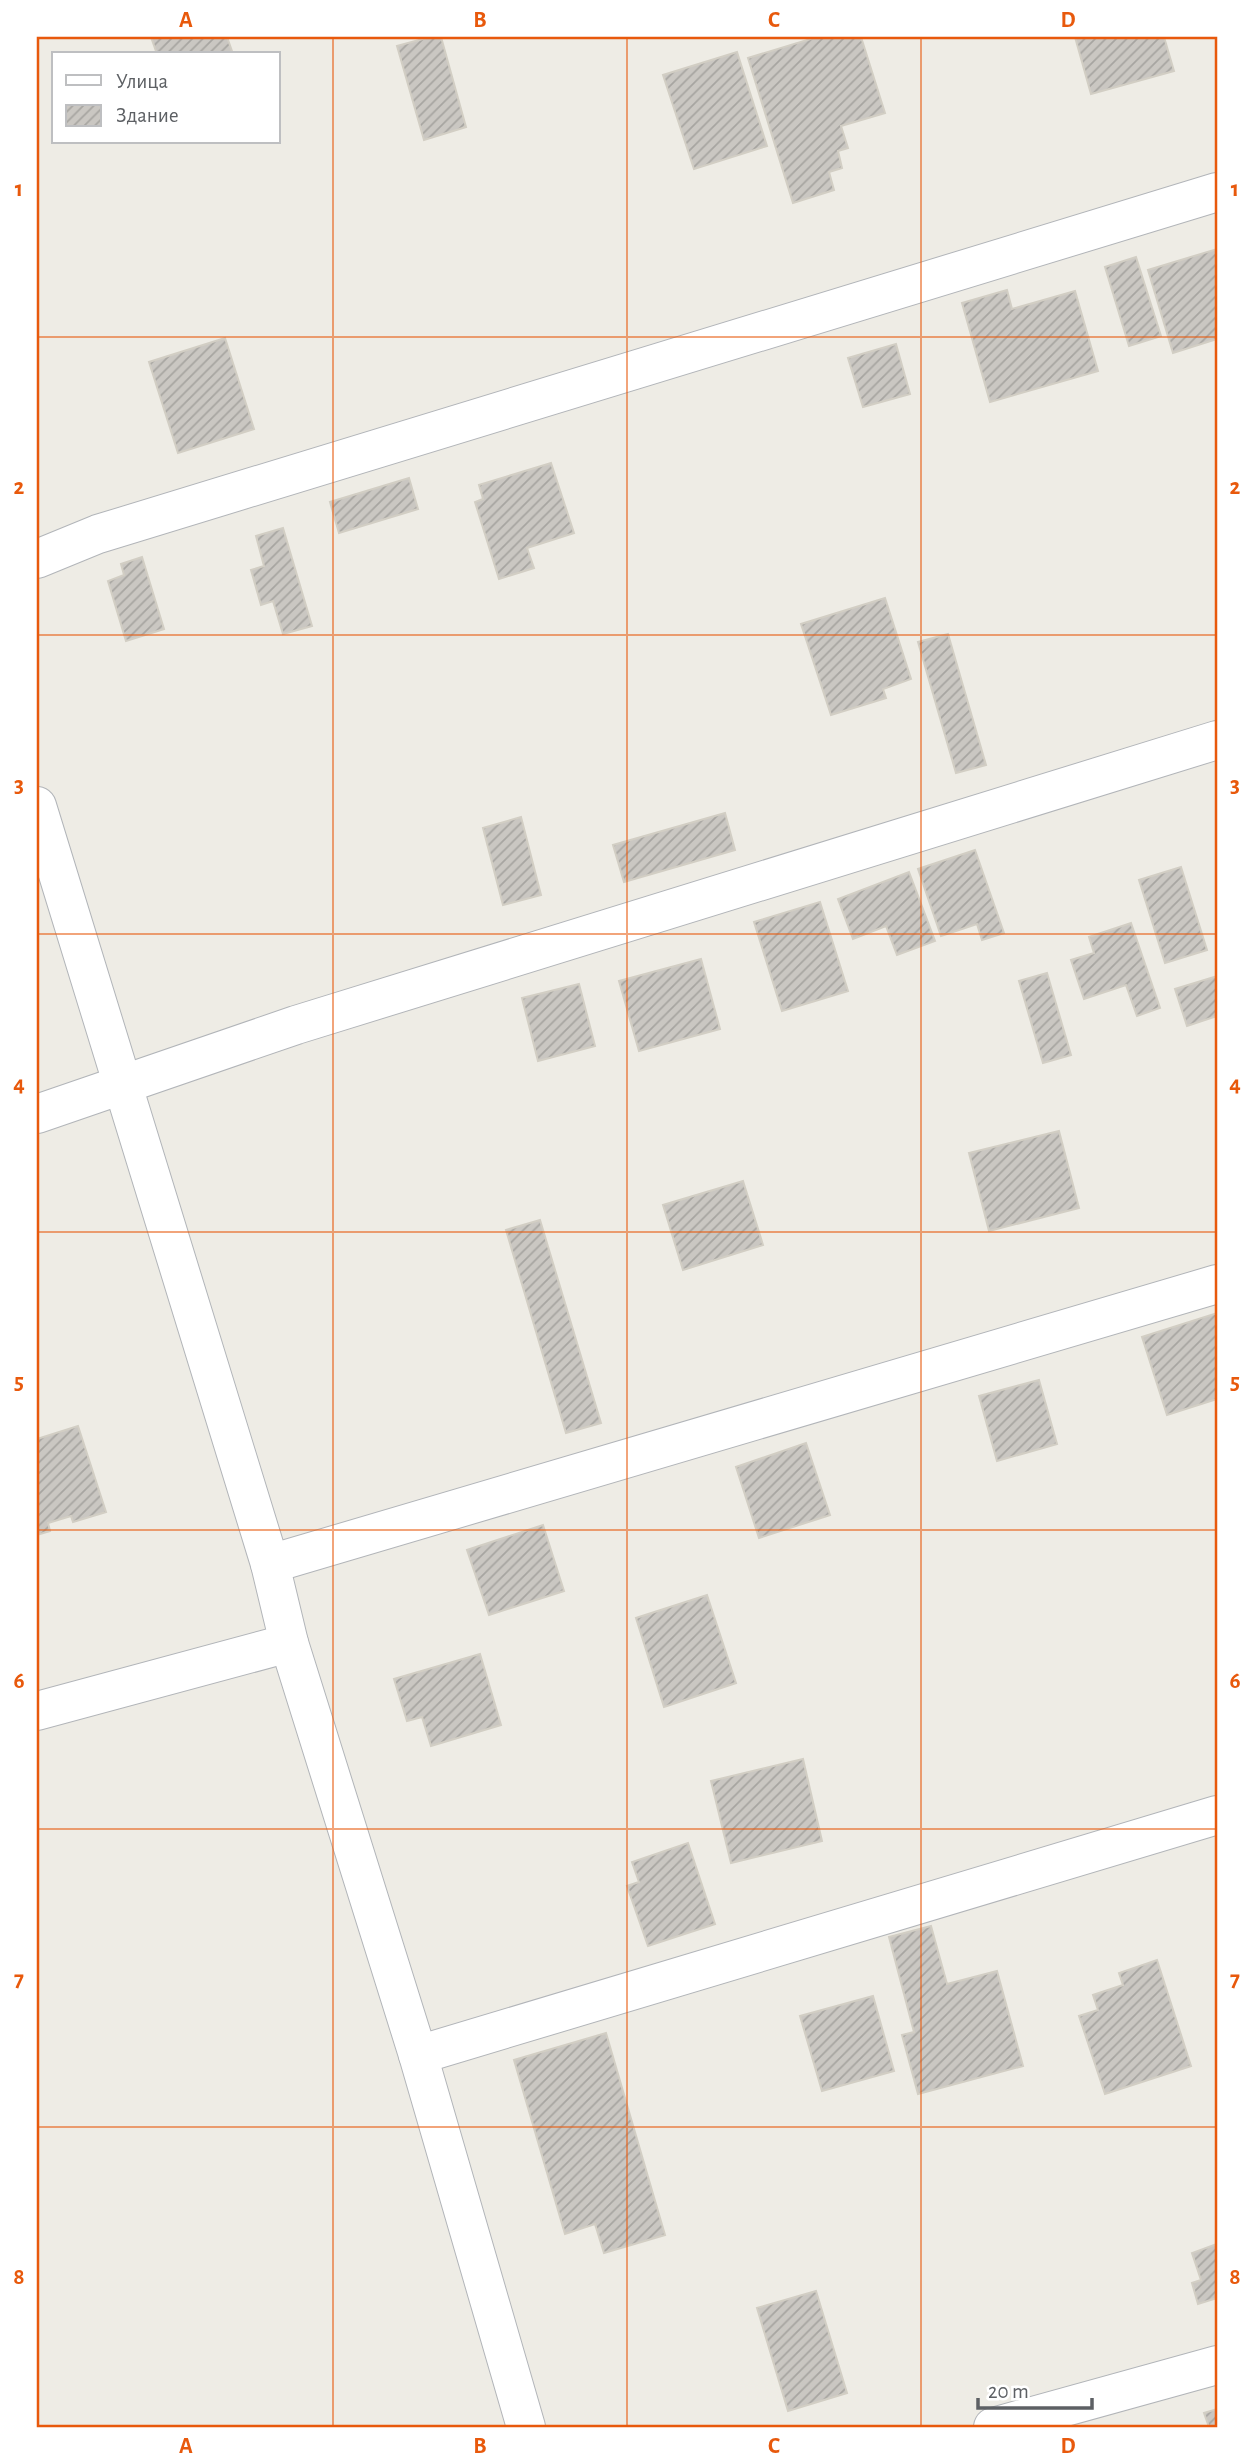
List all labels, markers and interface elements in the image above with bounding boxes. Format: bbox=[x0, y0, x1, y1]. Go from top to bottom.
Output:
text: A bbox=[179, 9, 193, 32]
text: B bbox=[473, 9, 487, 32]
text: C bbox=[768, 9, 780, 32]
text: D bbox=[1060, 9, 1076, 32]
legend bbox=[52, 52, 280, 144]
text: Улица bbox=[116, 71, 169, 92]
text: Здание bbox=[116, 105, 179, 126]
text: 1 bbox=[15, 178, 23, 201]
text: 1 bbox=[1231, 178, 1239, 201]
text: 2 bbox=[14, 476, 25, 499]
text: 2 bbox=[1230, 476, 1241, 499]
text: 3 bbox=[14, 774, 24, 797]
text: 3 bbox=[1230, 774, 1240, 797]
text: 4 bbox=[13, 1073, 25, 1096]
text: 4 bbox=[1229, 1073, 1241, 1096]
text: 5 bbox=[14, 1371, 24, 1394]
text: 5 bbox=[1230, 1371, 1240, 1394]
text: 6 bbox=[13, 1670, 25, 1693]
text: 6 bbox=[1229, 1670, 1241, 1693]
text: 7 bbox=[14, 1968, 24, 1991]
text: 7 bbox=[1230, 1968, 1240, 1991]
text: 8 bbox=[13, 2266, 25, 2289]
text: 8 bbox=[1229, 2266, 1241, 2289]
scale bar bbox=[978, 2366, 1091, 2410]
text: 20 m bbox=[988, 2381, 1029, 2402]
text: A bbox=[179, 2435, 193, 2458]
text: B bbox=[473, 2435, 487, 2458]
text: C bbox=[768, 2435, 780, 2458]
text: D bbox=[1060, 2435, 1076, 2458]

